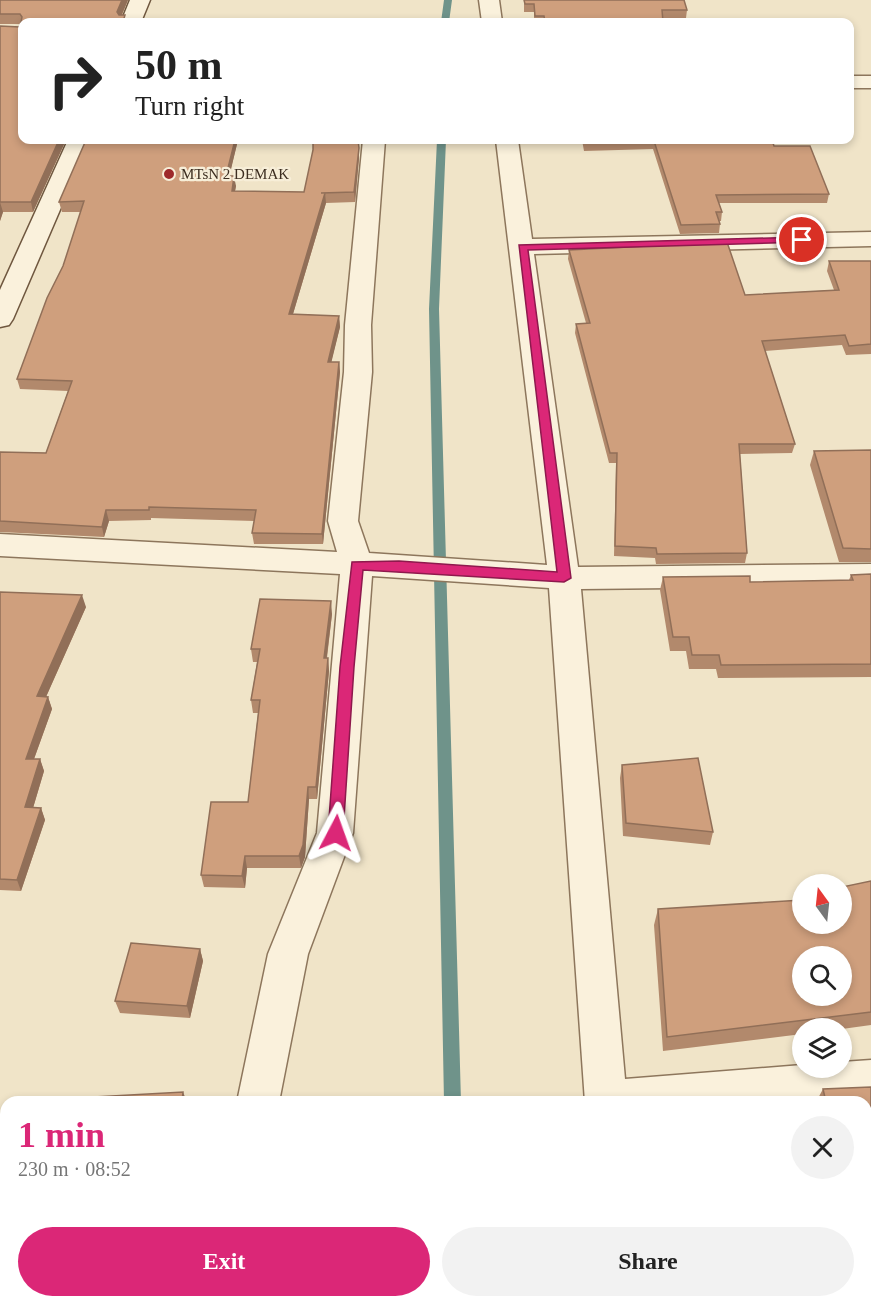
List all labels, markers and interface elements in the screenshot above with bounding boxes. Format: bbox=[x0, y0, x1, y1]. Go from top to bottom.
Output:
icon: right bbox=[36, 42, 114, 120]
text: 50 m bbox=[135, 42, 223, 88]
text: Turn right bbox=[135, 91, 244, 121]
place label: MTsN 2 DEMAK bbox=[181, 166, 289, 182]
marker: MTsN 2 DEMAK bbox=[162, 167, 176, 181]
pin bbox=[776, 214, 827, 265]
icon: arrive bbox=[785, 223, 818, 256]
position arrow bbox=[304, 801, 368, 865]
north arrow bbox=[792, 874, 852, 934]
map controls bbox=[792, 874, 852, 1078]
button: search bbox=[792, 946, 852, 1006]
button: layers bbox=[792, 1018, 852, 1078]
text: 1 min bbox=[18, 1115, 105, 1155]
button: close bbox=[791, 1116, 854, 1179]
text: 230 m · 08:52 bbox=[18, 1158, 131, 1180]
button: Exit bbox=[18, 1227, 430, 1296]
button: Share bbox=[442, 1227, 854, 1296]

